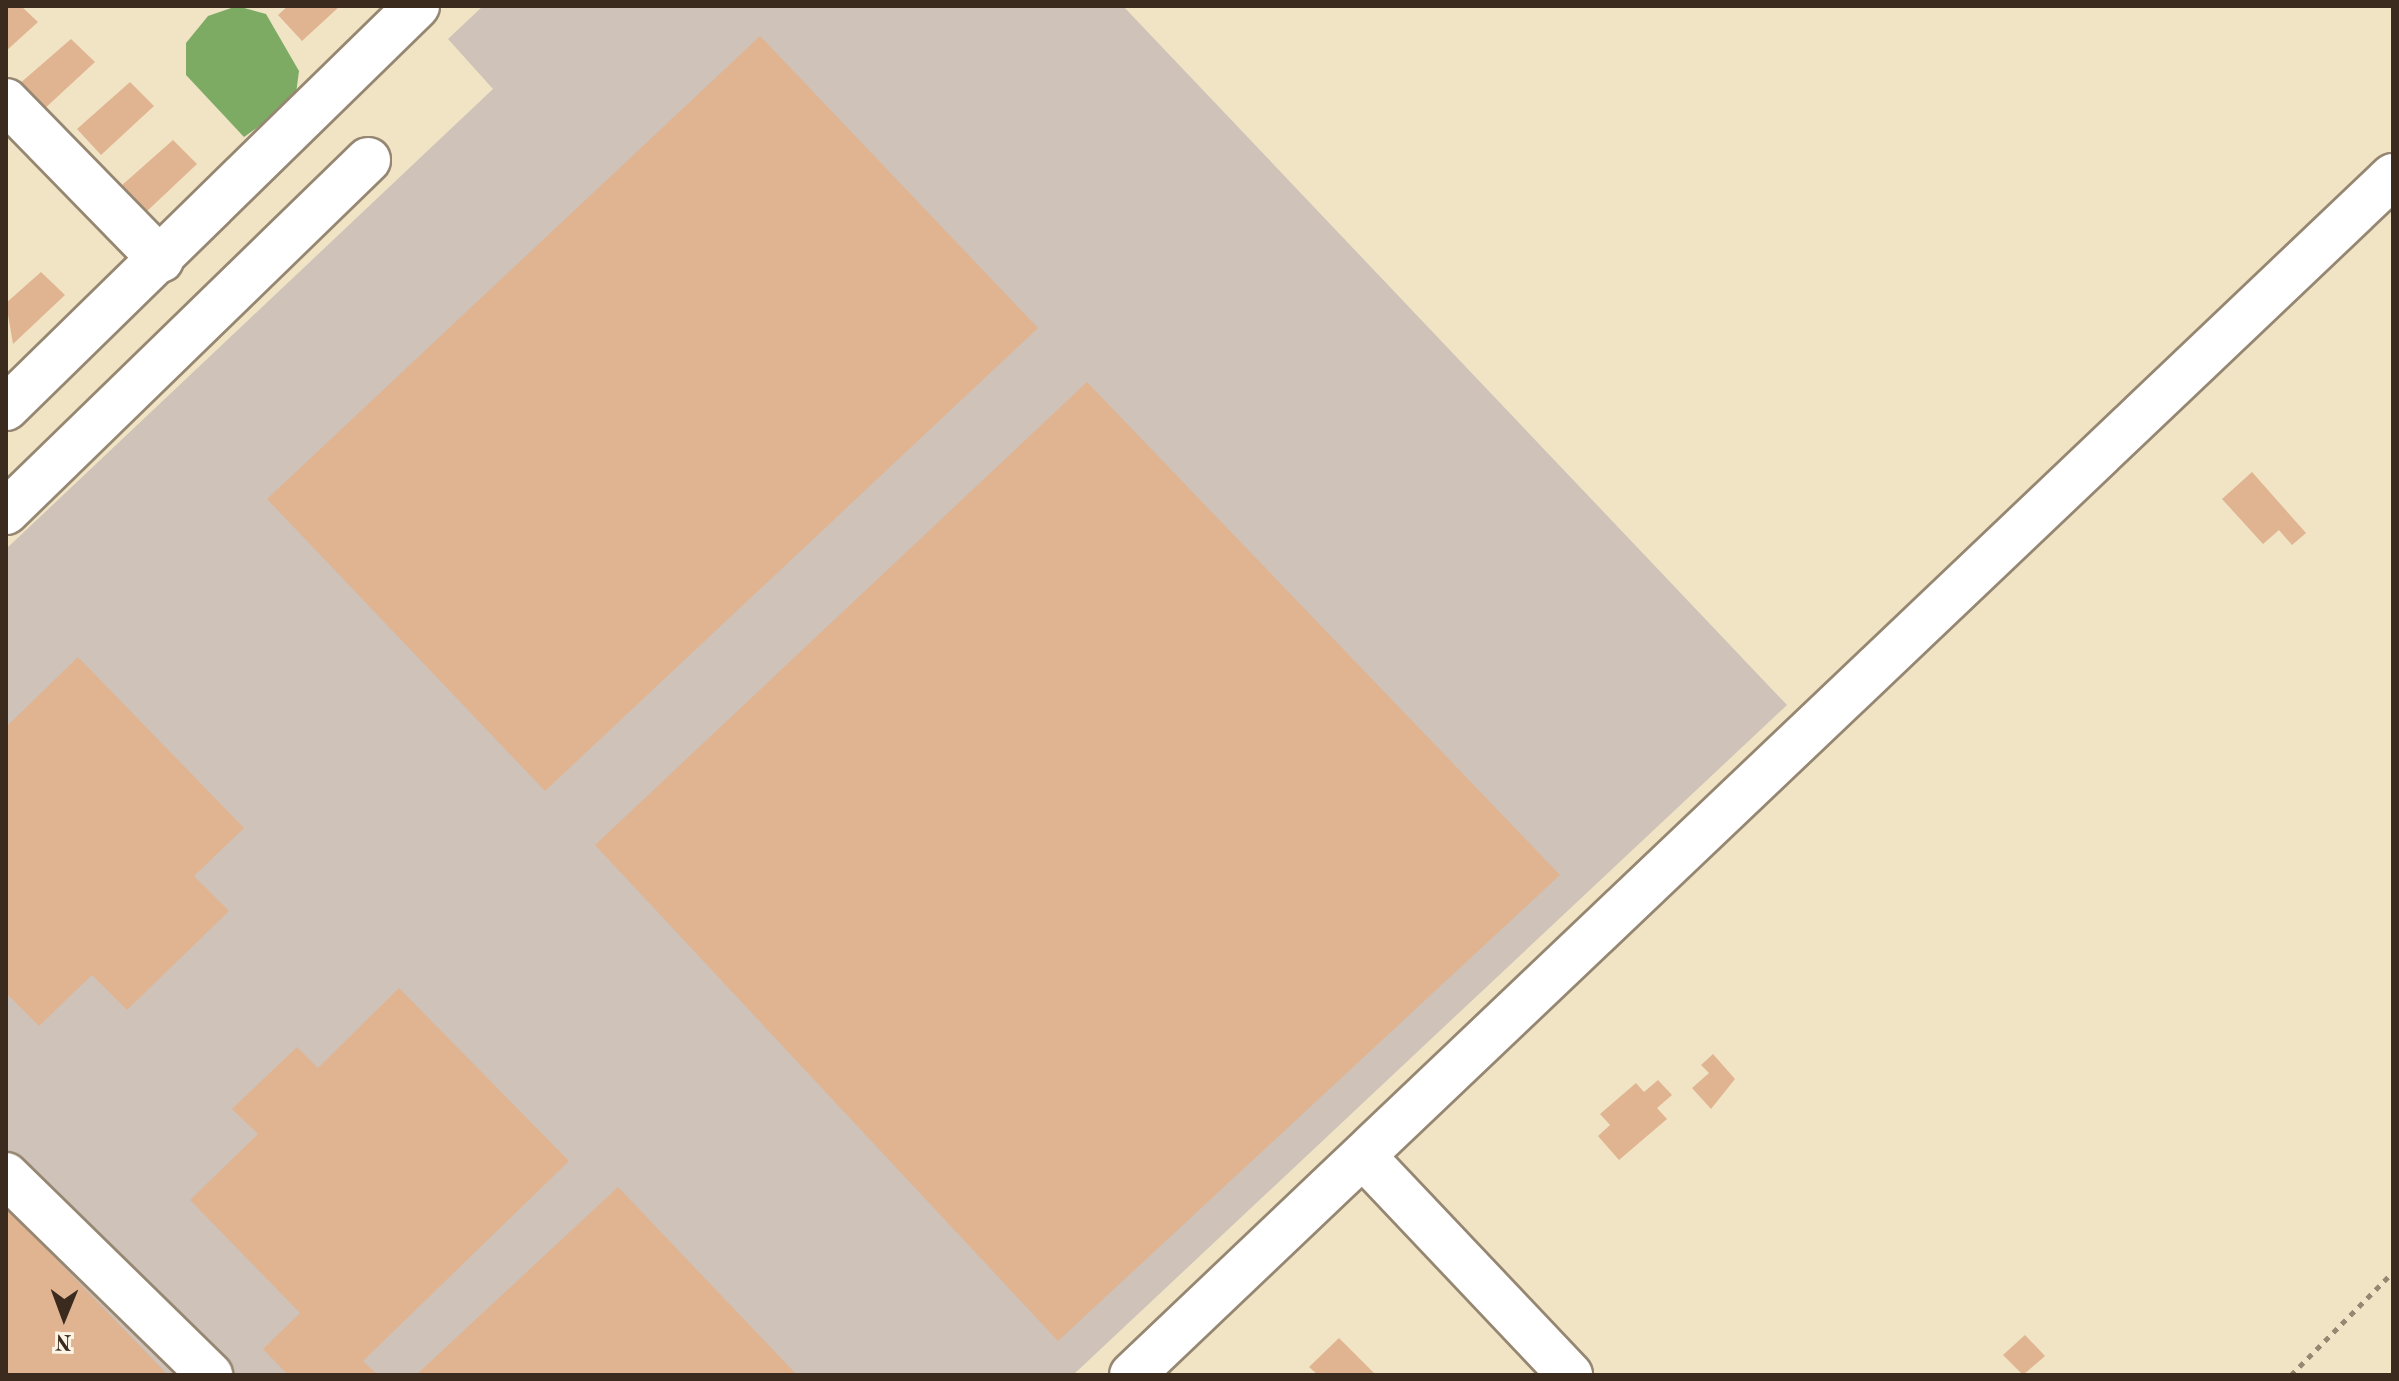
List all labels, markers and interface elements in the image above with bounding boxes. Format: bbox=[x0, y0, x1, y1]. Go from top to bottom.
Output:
north arrow bbox=[24, 1277, 104, 1357]
text: N bbox=[55, 1330, 72, 1352]

